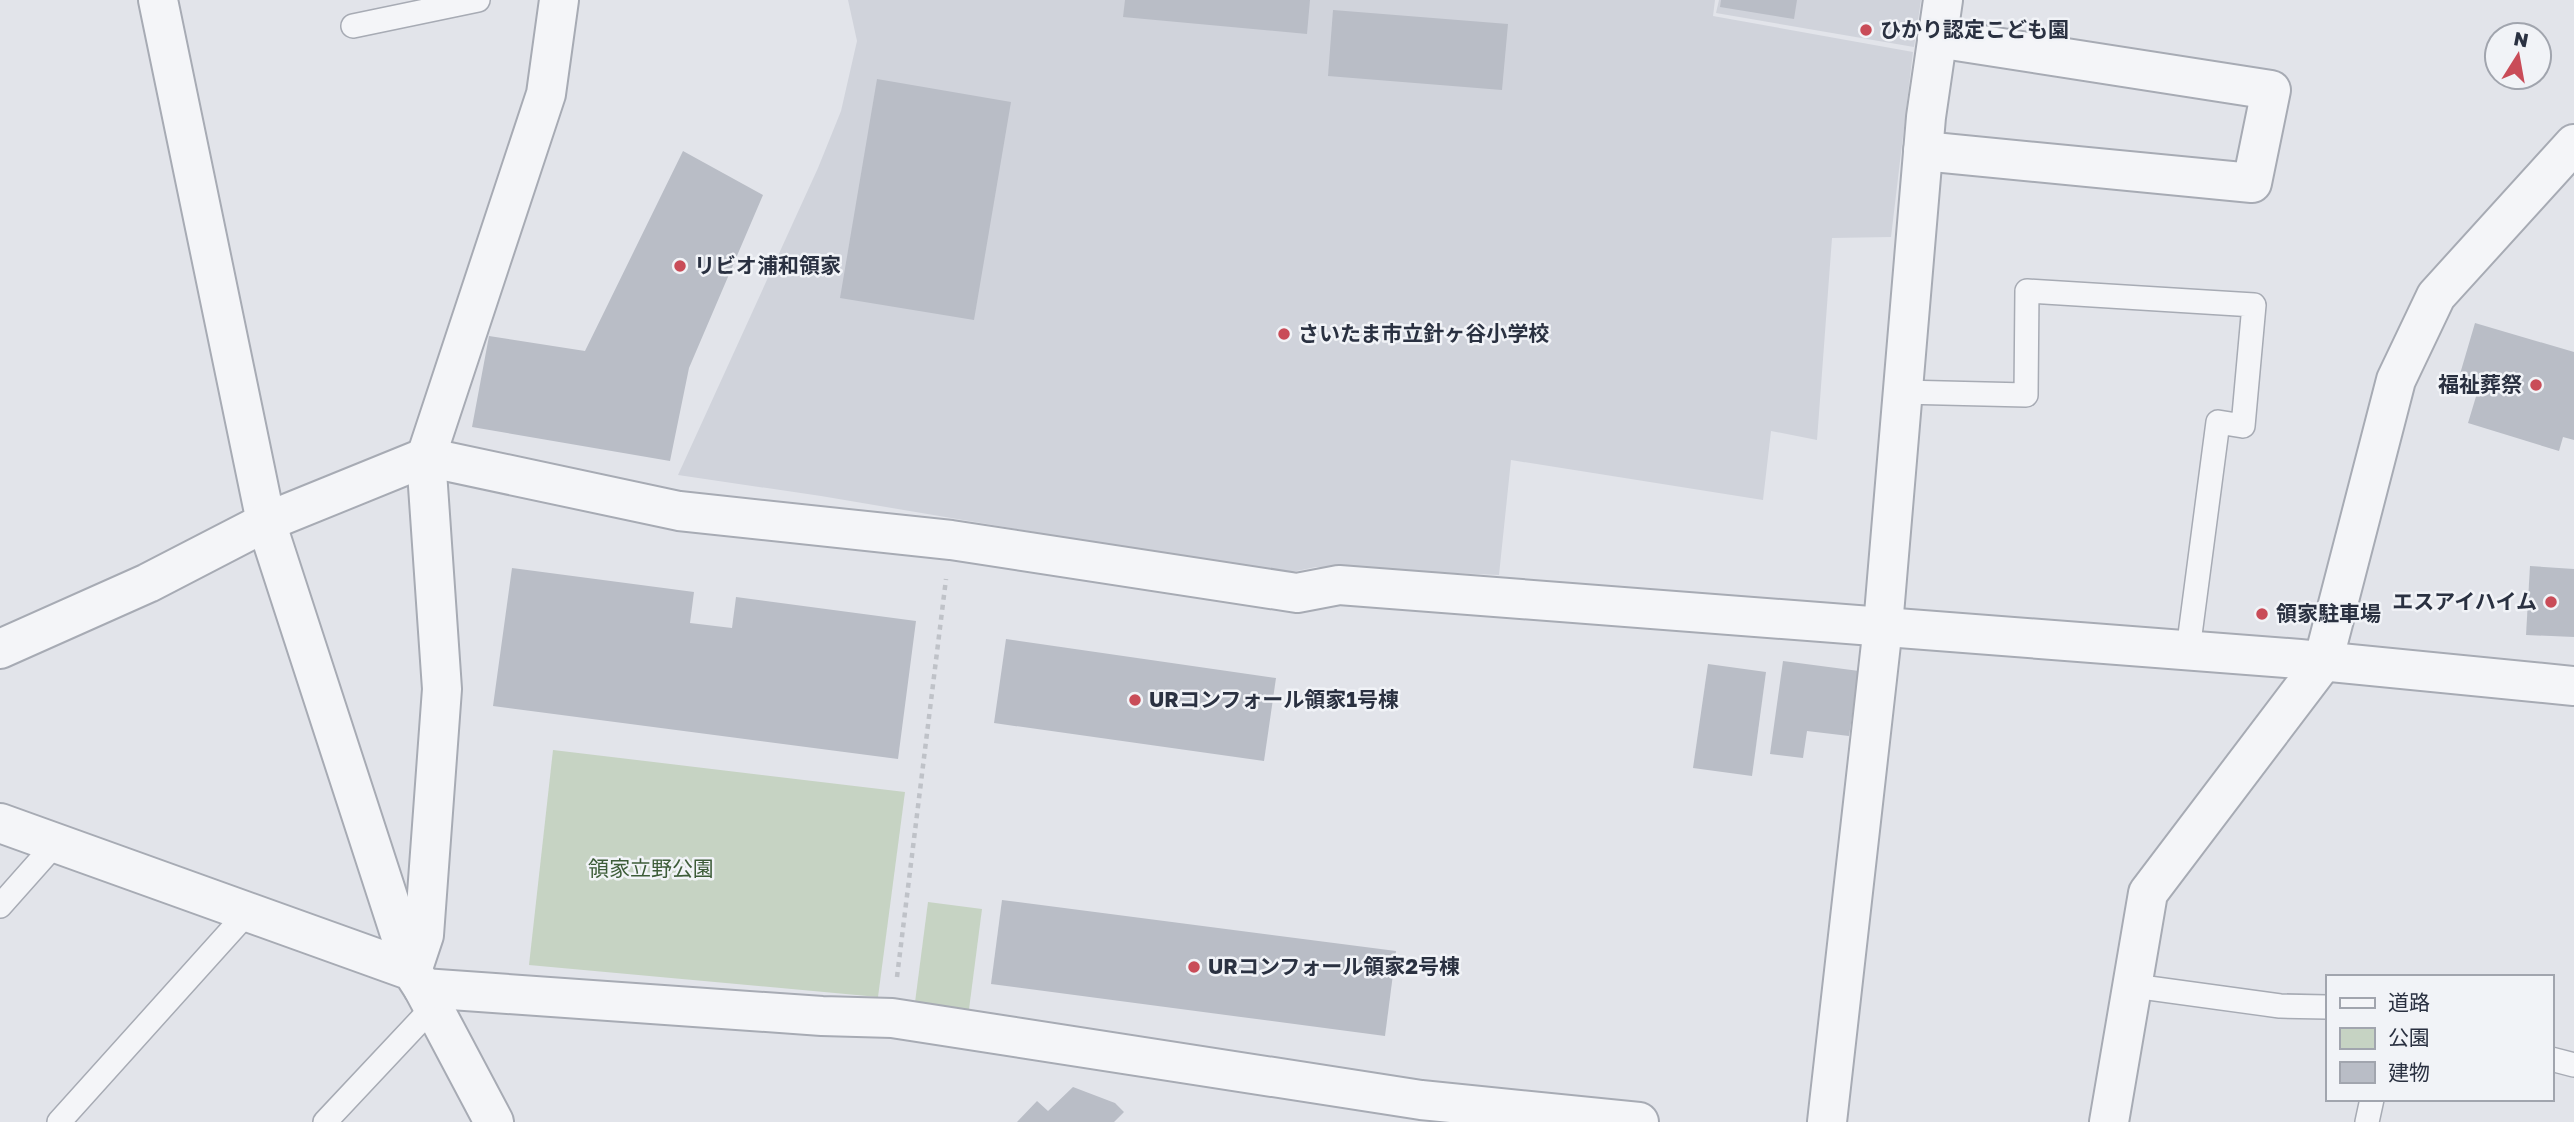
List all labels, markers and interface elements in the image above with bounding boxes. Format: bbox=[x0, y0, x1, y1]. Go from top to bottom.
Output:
place label: ひかり認定こども園 bbox=[1880, 16, 2069, 42]
north arrow bbox=[2483, 21, 2553, 91]
marker: ひかり認定こども園 bbox=[1858, 22, 1874, 38]
text: N bbox=[2512, 26, 2531, 51]
place label: リビオ浦和領家 bbox=[694, 252, 841, 278]
marker: リビオ浦和領家 bbox=[672, 258, 688, 274]
place label: さいたま市立針ヶ谷小学校 bbox=[1298, 320, 1549, 346]
marker: さいたま市立針ヶ谷小学校 bbox=[1276, 326, 1292, 342]
place label: 福祉葬祭 bbox=[2438, 371, 2522, 397]
marker: 福祉葬祭 bbox=[2528, 377, 2544, 393]
place label: エスアイハイム bbox=[2392, 588, 2537, 614]
marker: エスアイハイム bbox=[2543, 594, 2559, 610]
place label: 領家駐車場 bbox=[2276, 600, 2381, 626]
marker: 領家駐車場 bbox=[2254, 606, 2270, 622]
place label: URコンフォール領家1号棟 bbox=[1149, 686, 1399, 712]
marker: URコンフォール領家1号棟 bbox=[1127, 692, 1143, 708]
park label: 領家立野公園 bbox=[588, 855, 714, 881]
place label: URコンフォール領家2号棟 bbox=[1208, 953, 1460, 979]
marker: URコンフォール領家2号棟 bbox=[1186, 959, 1202, 975]
legend bbox=[2326, 975, 2553, 1101]
text: 道路 bbox=[2388, 989, 2430, 1015]
text: 公園 bbox=[2388, 1024, 2430, 1050]
text: 建物 bbox=[2388, 1059, 2430, 1085]

